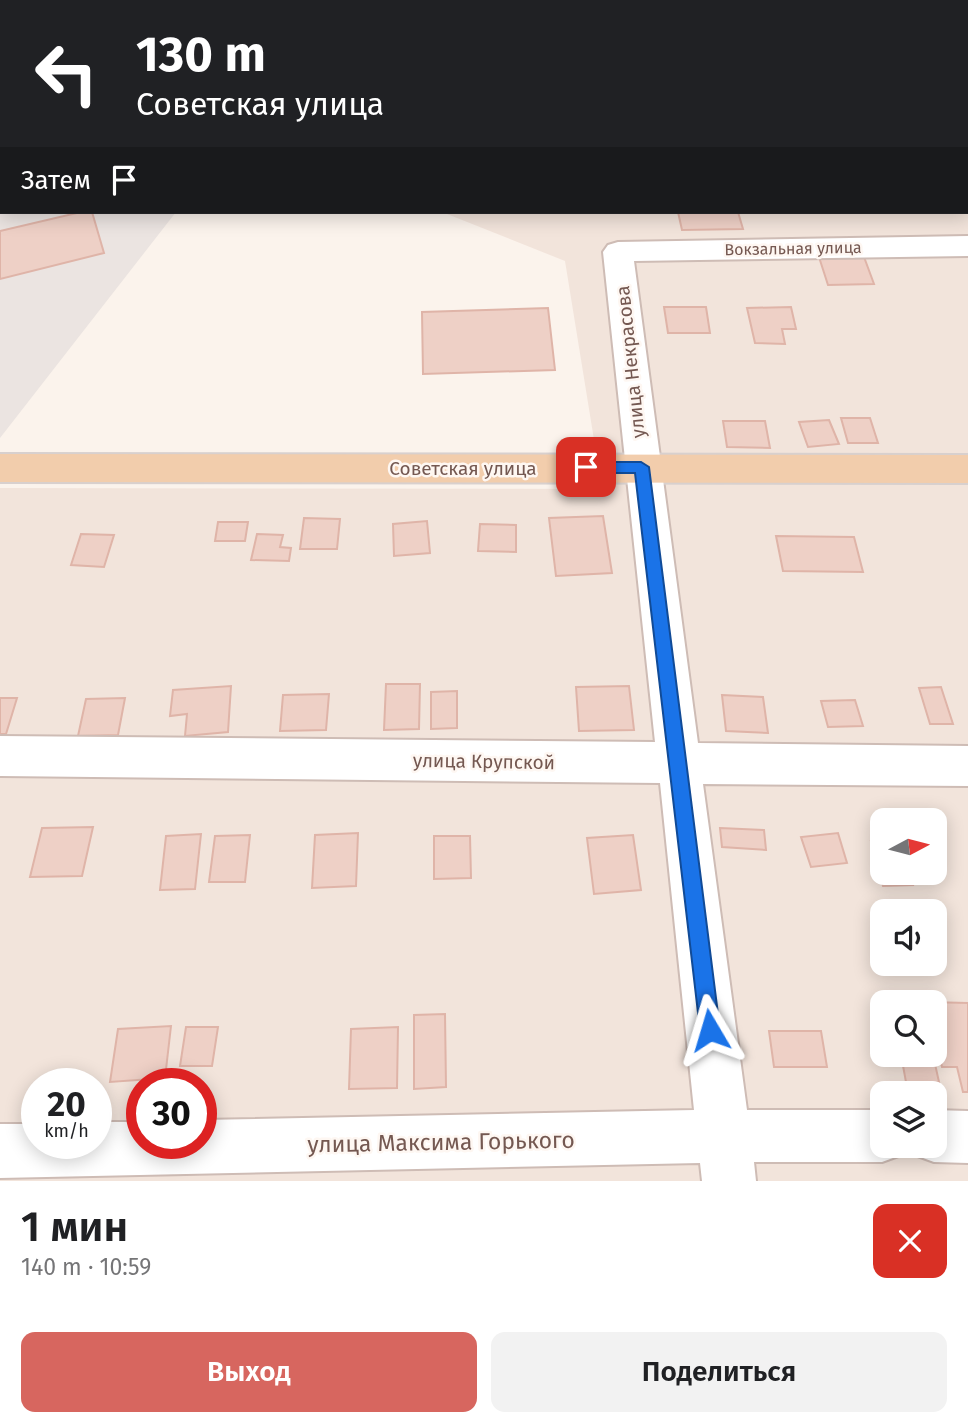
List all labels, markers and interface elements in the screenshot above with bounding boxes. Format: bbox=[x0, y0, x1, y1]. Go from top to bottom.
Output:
text: 130 m bbox=[136, 25, 266, 84]
icon: left bbox=[21, 28, 112, 119]
text: Советская улица bbox=[136, 85, 384, 123]
icon: arrive bbox=[105, 161, 143, 199]
text: Затем bbox=[21, 165, 91, 196]
street label: Вокзальная улица bbox=[724, 238, 862, 259]
street label: улица Некрасова bbox=[611, 285, 650, 439]
pin bbox=[556, 437, 616, 497]
icon: arrive bbox=[567, 448, 605, 486]
street label: Советская улица bbox=[389, 457, 537, 480]
street label: улица Крупской bbox=[413, 749, 555, 774]
north arrow bbox=[870, 808, 947, 886]
map controls bbox=[870, 808, 947, 1158]
button: sound bbox=[870, 899, 947, 976]
button: search bbox=[870, 990, 947, 1067]
position arrow bbox=[673, 993, 747, 1067]
speed limit sign: 30 bbox=[126, 1068, 217, 1159]
button: layers bbox=[870, 1081, 947, 1158]
text: 20 bbox=[47, 1083, 86, 1125]
text: km/h bbox=[44, 1120, 89, 1142]
street label: улица Максима Горького bbox=[307, 1126, 575, 1158]
text: 1 мин bbox=[21, 1202, 128, 1252]
button: close bbox=[873, 1204, 947, 1278]
text: 140 m · 10:59 bbox=[21, 1253, 151, 1281]
button: Выход bbox=[21, 1332, 477, 1412]
button: Поделиться bbox=[491, 1332, 947, 1412]

